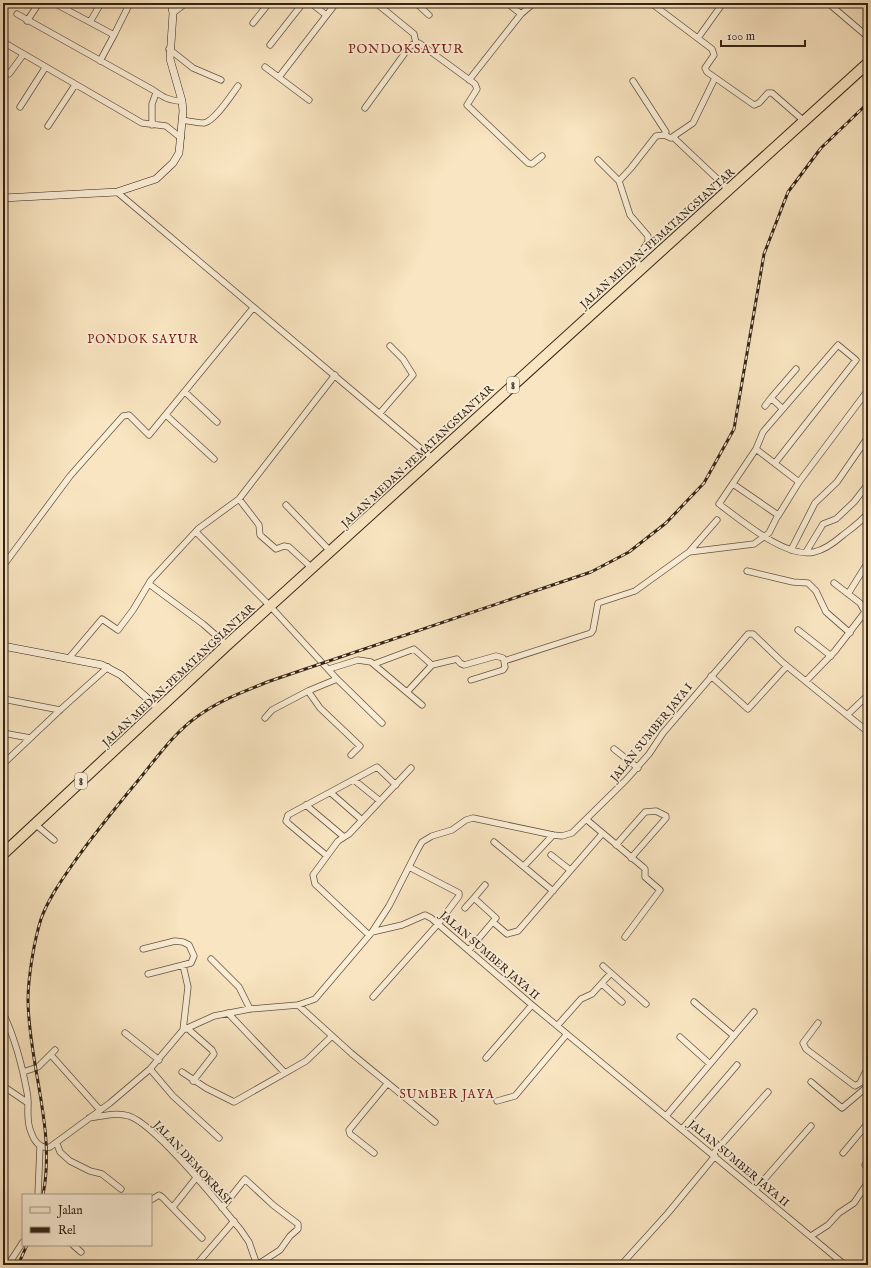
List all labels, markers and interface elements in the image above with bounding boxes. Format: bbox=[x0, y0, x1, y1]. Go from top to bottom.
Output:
scale bar bbox=[721, 22, 805, 48]
text: 100 m bbox=[727, 29, 755, 44]
district label: PONDOKSAYUR bbox=[348, 41, 464, 58]
street label: JALAN MEDAN-PEMATANGSIANTAR bbox=[576, 165, 738, 313]
district label: PONDOK SAYUR bbox=[87, 332, 199, 347]
road number: 8 bbox=[507, 377, 519, 393]
street label: JALAN MEDAN-PEMATANGSIANTAR bbox=[337, 382, 497, 532]
street label: JALAN MEDAN-PEMATANGSIANTAR bbox=[98, 601, 258, 751]
street label: JALAN SUMBER JAYA I bbox=[606, 680, 696, 786]
road number: 8 bbox=[75, 773, 87, 789]
street label: JALAN SUMBER JAYA II bbox=[435, 907, 542, 1003]
district label: SUMBER JAYA bbox=[399, 1087, 495, 1103]
street label: JALAN SUMBER JAYA II bbox=[683, 1116, 792, 1210]
street label: JALAN DEMOKRASI bbox=[149, 1117, 235, 1207]
legend bbox=[22, 1194, 152, 1246]
text: Jalan bbox=[56, 1203, 83, 1219]
text: Rel bbox=[58, 1223, 77, 1238]

